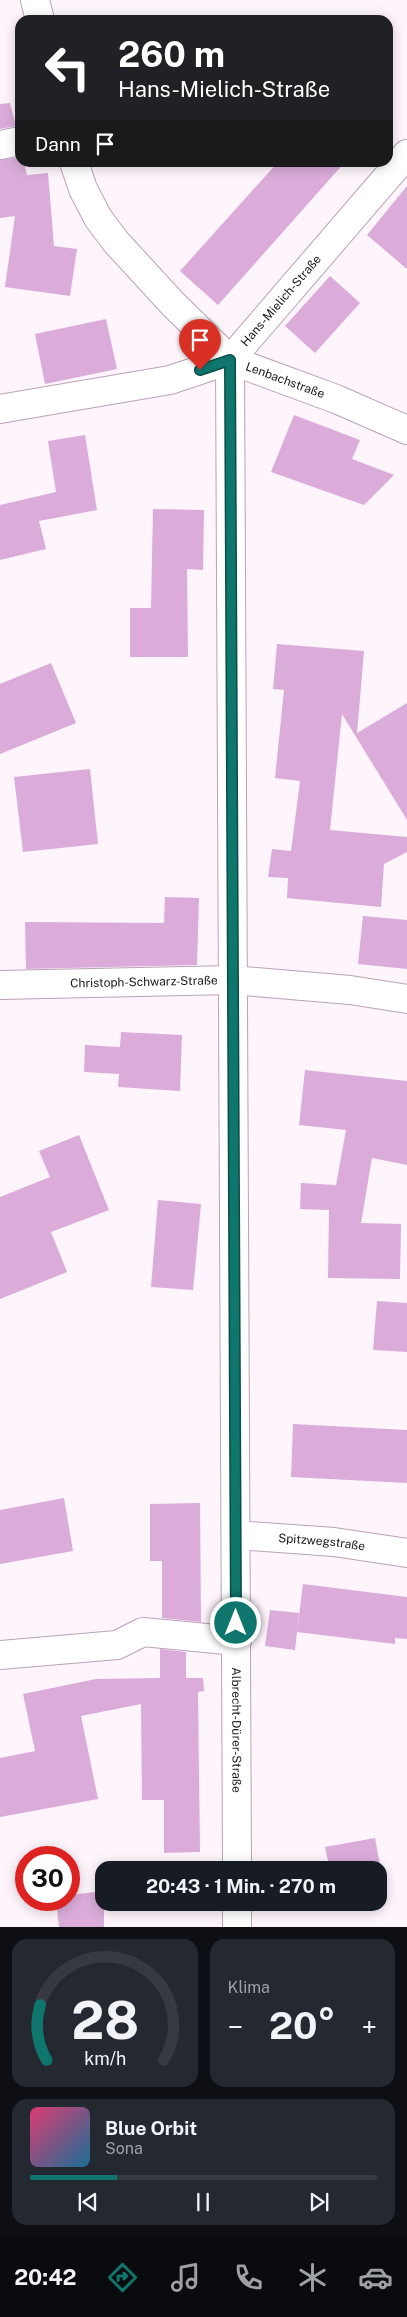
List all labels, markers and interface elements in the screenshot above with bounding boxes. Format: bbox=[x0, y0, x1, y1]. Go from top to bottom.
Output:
text: 260 m bbox=[118, 34, 225, 75]
icon: left bbox=[35, 35, 100, 100]
text: Hans-Mielich-Straße bbox=[118, 76, 330, 102]
icon: arrive bbox=[91, 130, 119, 158]
text: Dann bbox=[35, 133, 81, 155]
street label: Hans-Mielich-Straße bbox=[238, 252, 324, 349]
pin bbox=[179, 319, 221, 370]
icon: arrive bbox=[186, 326, 214, 354]
street label: Lenbachstraße bbox=[244, 359, 327, 401]
street label: Christoph-Schwarz-Straße bbox=[70, 973, 218, 990]
street label: Spitzwegstraße bbox=[278, 1531, 366, 1554]
position arrow bbox=[209, 1596, 261, 1648]
street label: Albrecht-Dürer-Straße bbox=[229, 1667, 244, 1793]
speed limit sign: 30 bbox=[15, 1846, 80, 1911]
text: 20:43 · 1 Min. · 270 m bbox=[146, 1875, 336, 1897]
text: Klima bbox=[228, 1978, 270, 1997]
text: 28 bbox=[71, 1990, 139, 2051]
text: 20° bbox=[269, 2003, 336, 2048]
text: − bbox=[228, 2010, 243, 2043]
text: + bbox=[361, 2010, 377, 2043]
text: km/h bbox=[84, 2048, 126, 2069]
text: Blue Orbit bbox=[105, 2117, 197, 2139]
text: Sona bbox=[105, 2139, 143, 2158]
icon: previous bbox=[74, 2188, 102, 2216]
icon: pause bbox=[189, 2188, 217, 2216]
icon: next bbox=[305, 2188, 333, 2216]
icon: directions bbox=[105, 2260, 140, 2295]
icon: music bbox=[168, 2260, 203, 2295]
icon: phone bbox=[231, 2260, 266, 2295]
icon: climate bbox=[295, 2260, 330, 2295]
icon: car bbox=[358, 2260, 393, 2295]
text: 20:42 bbox=[14, 2264, 77, 2290]

